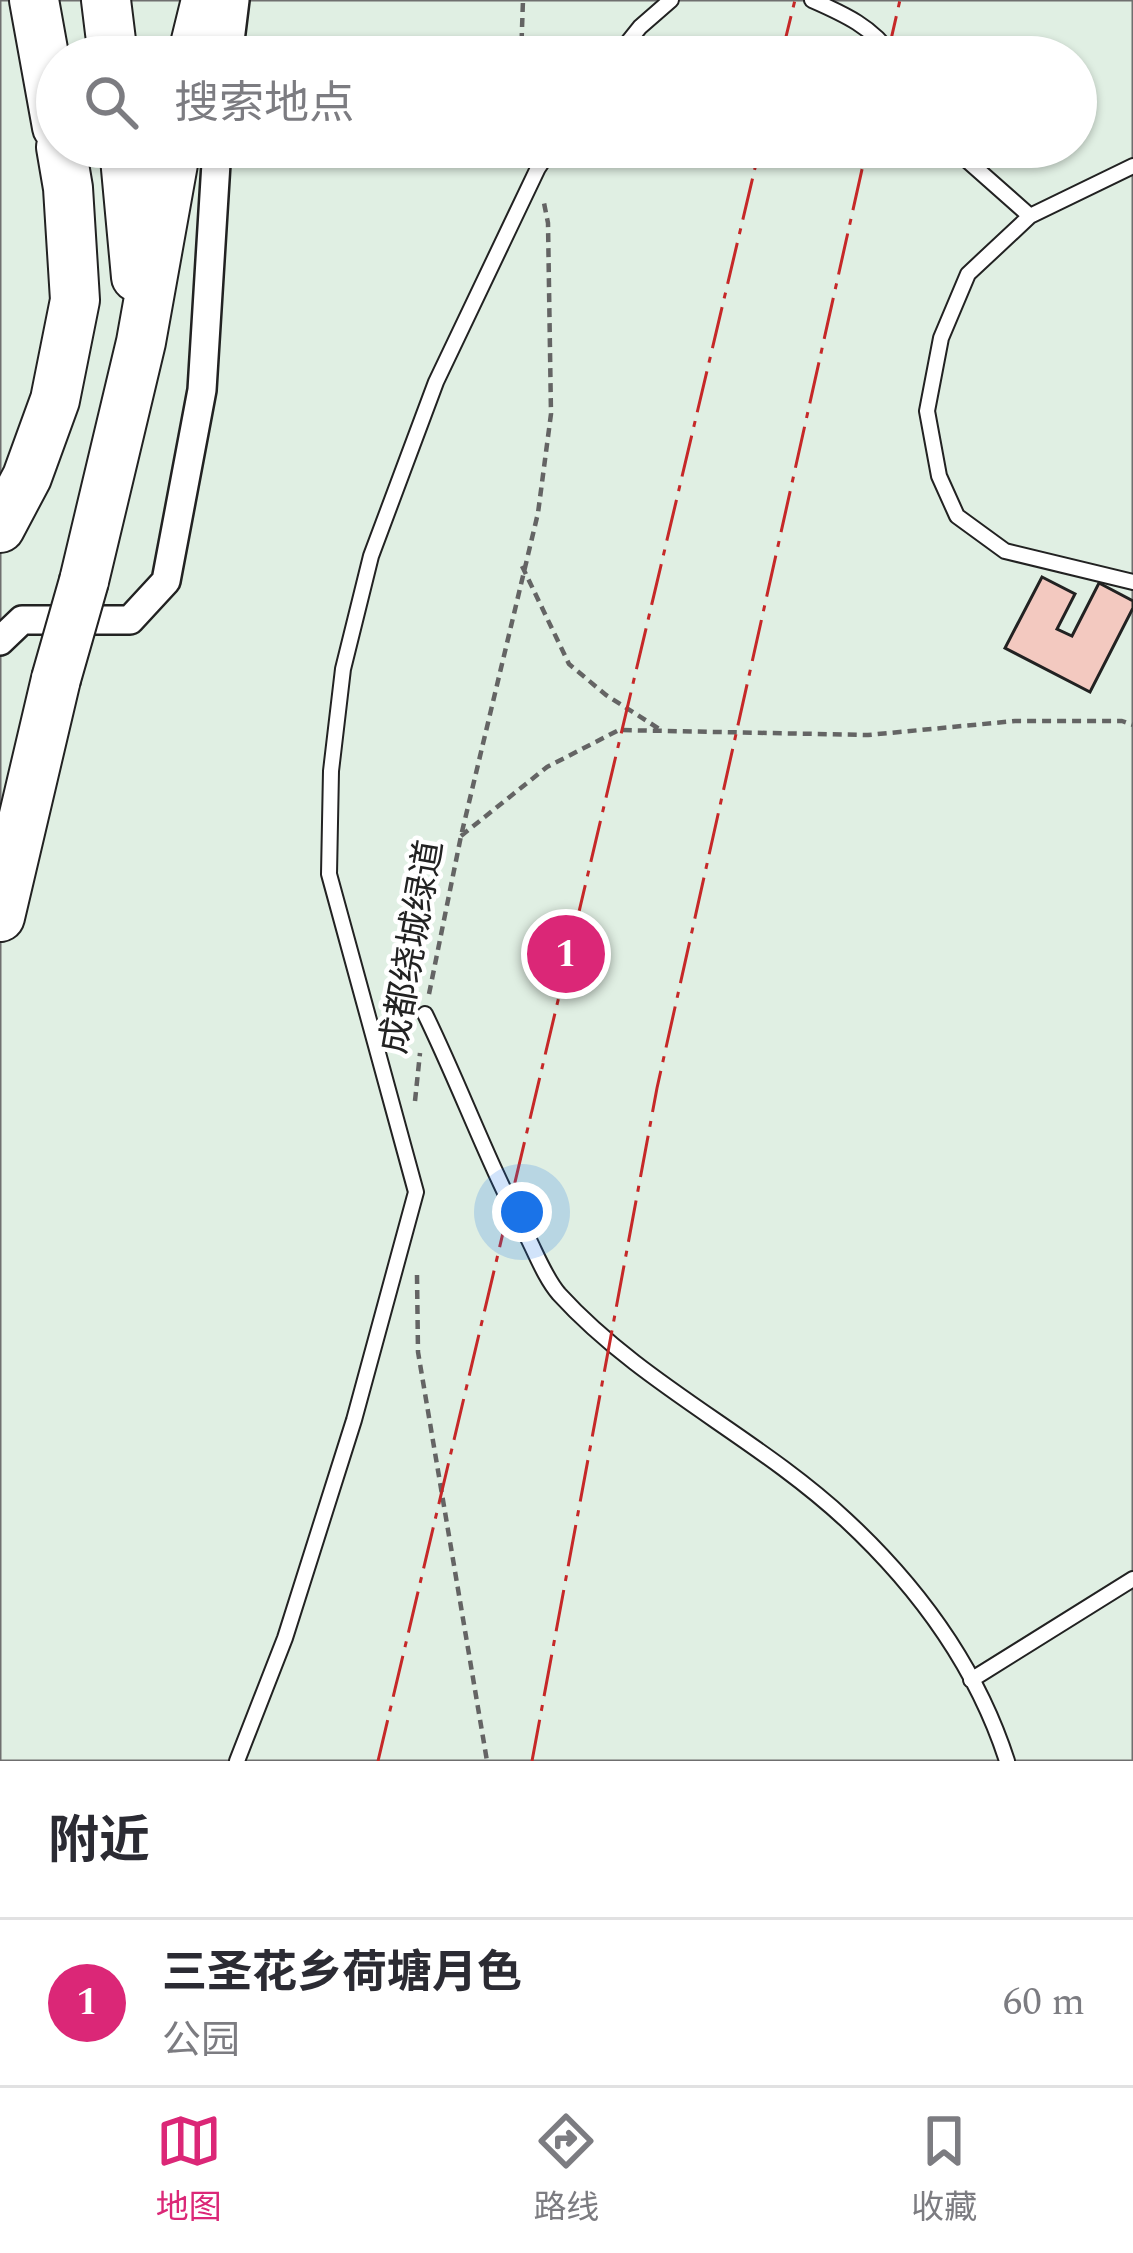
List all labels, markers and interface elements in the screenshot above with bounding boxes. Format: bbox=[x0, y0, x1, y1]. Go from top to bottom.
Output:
search box bbox=[36, 36, 1097, 168]
icon: search bbox=[78, 69, 144, 135]
text: 搜索地点 bbox=[174, 70, 354, 139]
street label: 成都绕城绿道 bbox=[367, 836, 459, 1058]
pin: 1 bbox=[527, 909, 605, 999]
your location bbox=[492, 1182, 552, 1242]
text: 附近 bbox=[48, 1803, 150, 1881]
text: 三圣花乡荷塘月色 bbox=[162, 1939, 522, 2008]
text: 1 bbox=[76, 1973, 98, 2032]
text: 60 m bbox=[1003, 1973, 1085, 2032]
text: 公园 bbox=[162, 2012, 240, 2071]
tab: 地图 bbox=[156, 2108, 222, 2233]
tab: 路线 bbox=[533, 2108, 599, 2233]
tab: 收藏 bbox=[911, 2108, 977, 2233]

